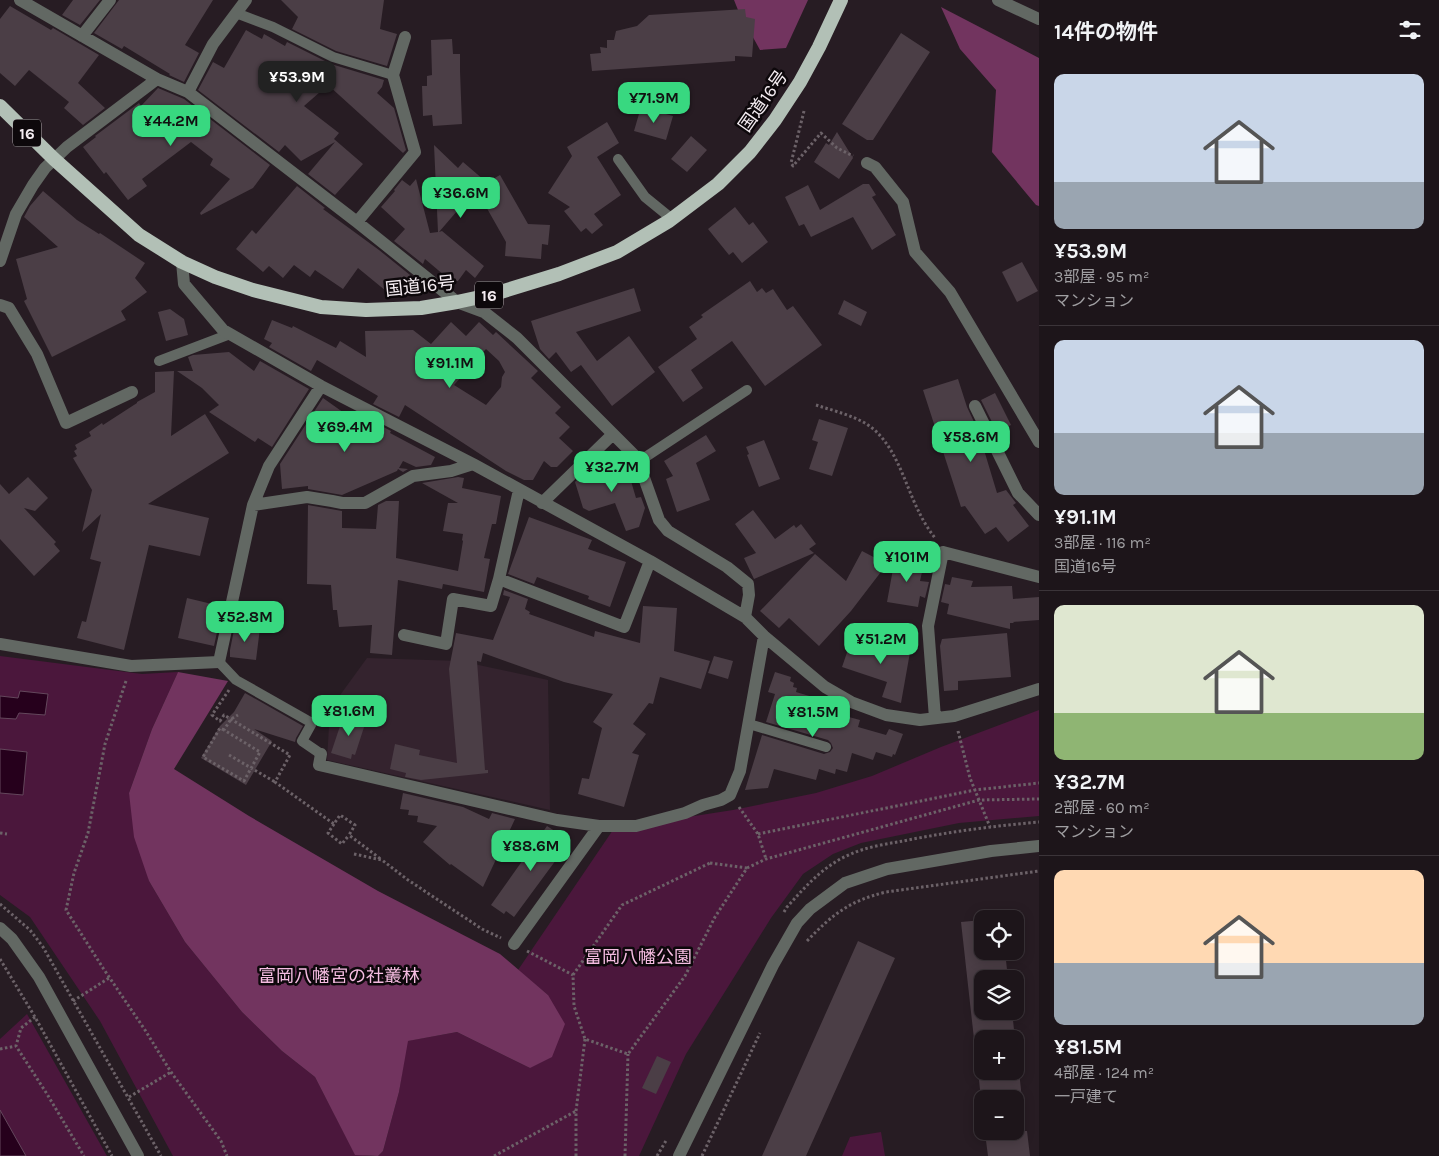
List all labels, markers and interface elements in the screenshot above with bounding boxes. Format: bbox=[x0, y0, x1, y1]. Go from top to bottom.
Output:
icon: filters bbox=[1396, 16, 1424, 44]
text: 14件の物件 bbox=[1054, 20, 1158, 44]
pin: ¥53.9M bbox=[256, 61, 338, 103]
street label: 国道16号 bbox=[734, 66, 792, 136]
text: ¥53.9M bbox=[269, 67, 325, 86]
pin: ¥71.9M bbox=[613, 82, 695, 124]
text: ¥71.9M bbox=[629, 88, 679, 107]
pin: ¥44.2M bbox=[130, 104, 212, 147]
icon: home bbox=[1194, 107, 1284, 197]
text: ¥44.2M bbox=[143, 111, 199, 130]
road number: 16 bbox=[13, 120, 41, 146]
pin: ¥36.6M bbox=[420, 176, 502, 219]
text: ¥36.6M bbox=[433, 183, 489, 202]
text: ¥53.9M bbox=[1054, 239, 1127, 263]
text: 3部屋 · 95 m² bbox=[1054, 267, 1149, 286]
street label: 国道16号 bbox=[384, 271, 456, 301]
road number: 16 bbox=[475, 282, 503, 308]
text: マンション bbox=[1054, 291, 1134, 310]
pin: ¥91.1M bbox=[409, 346, 491, 389]
text: ¥91.1M bbox=[426, 353, 474, 372]
icon: home bbox=[1194, 372, 1284, 462]
pin: ¥69.4M bbox=[304, 410, 386, 453]
text: ¥69.4M bbox=[317, 417, 373, 436]
pin: ¥58.6M bbox=[930, 420, 1012, 463]
text: ¥58.6M bbox=[943, 427, 999, 446]
pin: ¥32.7M bbox=[571, 450, 653, 493]
text: ¥32.7M bbox=[585, 457, 639, 476]
text: ¥91.1M bbox=[1054, 505, 1117, 529]
text: 3部屋 · 116 m² bbox=[1054, 533, 1151, 552]
pin: ¥101M bbox=[872, 540, 942, 583]
text: ¥101M bbox=[885, 547, 929, 566]
text: 国道16号 bbox=[1054, 557, 1116, 576]
pin: ¥52.8M bbox=[204, 600, 286, 643]
text: ¥52.8M bbox=[217, 607, 273, 626]
pin: ¥51.2M bbox=[840, 622, 922, 665]
text: ¥51.2M bbox=[855, 629, 907, 648]
icon: home bbox=[1194, 637, 1284, 727]
pin: ¥81.6M bbox=[308, 694, 390, 737]
pin: ¥81.5M bbox=[772, 696, 854, 738]
text: ¥81.6M bbox=[323, 701, 375, 720]
text: ¥81.5M bbox=[787, 702, 839, 721]
text: ¥32.7M bbox=[1054, 770, 1125, 794]
text: 2部屋 · 60 m² bbox=[1054, 798, 1150, 817]
text: マンション bbox=[1054, 822, 1134, 841]
pin: ¥88.6M bbox=[490, 830, 572, 872]
text: ¥88.6M bbox=[502, 836, 560, 855]
icon: home bbox=[1194, 902, 1284, 992]
map controls bbox=[974, 910, 1024, 1140]
button: locate bbox=[974, 910, 1024, 960]
park label: 富岡八幡公園 bbox=[584, 946, 692, 968]
park label: 富岡八幡宮の社叢林 bbox=[258, 965, 420, 987]
button: layers bbox=[974, 970, 1024, 1020]
button: + bbox=[974, 1030, 1024, 1080]
text: ¥81.5M bbox=[1054, 1035, 1122, 1059]
text: 4部屋 · 124 m² bbox=[1054, 1063, 1154, 1082]
text: 一戸建て bbox=[1054, 1087, 1118, 1106]
button: − bbox=[974, 1090, 1024, 1140]

